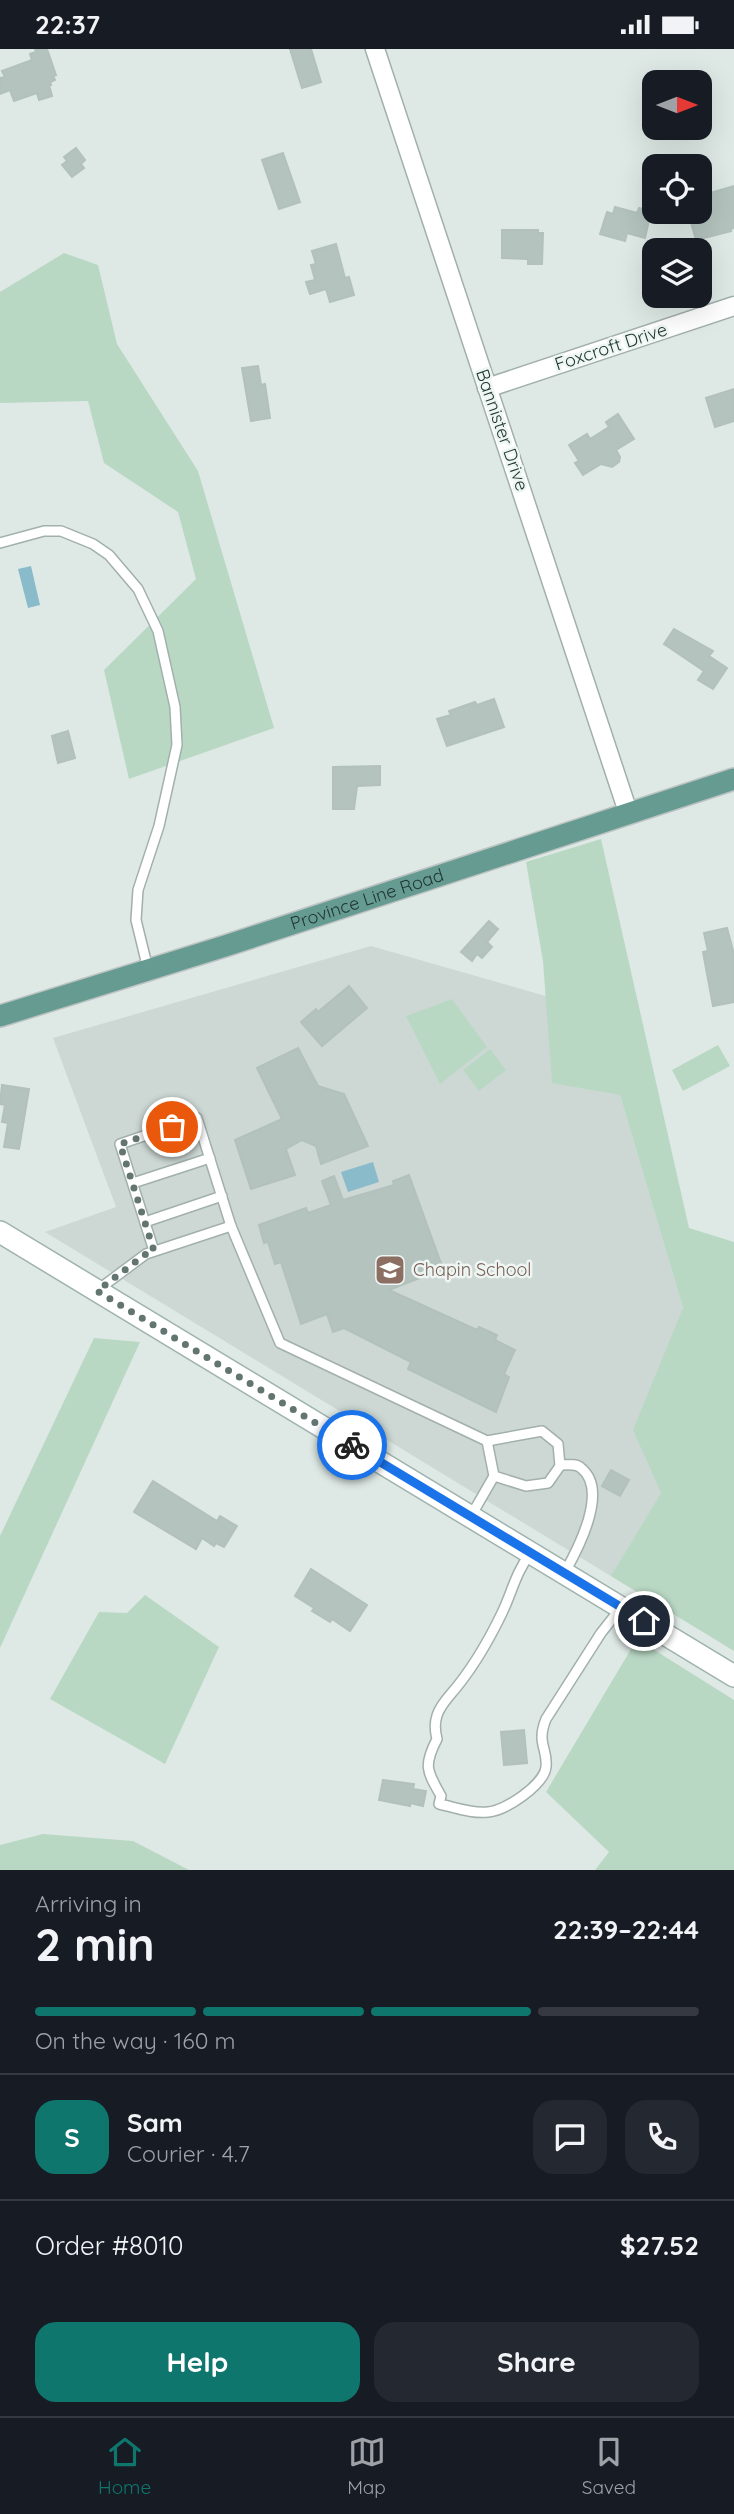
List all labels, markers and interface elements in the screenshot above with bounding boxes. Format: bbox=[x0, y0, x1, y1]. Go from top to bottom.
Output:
text: 22:37 bbox=[35, 8, 100, 41]
north arrow bbox=[642, 70, 712, 140]
map controls bbox=[642, 70, 712, 308]
button: locate bbox=[642, 154, 712, 224]
button: layers bbox=[642, 238, 712, 308]
street label: Foxcroft Drive bbox=[552, 318, 670, 375]
street label: Bannister Drive bbox=[471, 366, 534, 494]
street label: Province Line Road bbox=[287, 863, 446, 935]
pin bbox=[142, 1097, 202, 1157]
icon: bag bbox=[153, 1108, 191, 1146]
school or university icon: Chapin School bbox=[373, 1253, 407, 1287]
place label: Chapin School bbox=[413, 1258, 532, 1281]
courier bbox=[317, 1410, 387, 1480]
icon: bike bbox=[333, 1426, 371, 1464]
pin bbox=[614, 1591, 674, 1651]
icon: home bbox=[625, 1602, 663, 1640]
text: Arriving in bbox=[35, 1889, 142, 1918]
text: 22:39–22:44 bbox=[553, 1913, 699, 1946]
text: 2 min bbox=[35, 1915, 155, 1973]
text: On the way · 160 m bbox=[35, 2026, 236, 2055]
button: chat bbox=[533, 2100, 607, 2174]
button: phone bbox=[625, 2100, 699, 2174]
text: Sam bbox=[127, 2106, 183, 2139]
text: S bbox=[64, 2121, 80, 2154]
text: Courier · 4.7 bbox=[127, 2139, 250, 2168]
text: Order #8010 bbox=[35, 2229, 184, 2262]
text: $27.52 bbox=[620, 2229, 699, 2262]
button: Help bbox=[35, 2322, 360, 2402]
button: Share bbox=[374, 2322, 699, 2402]
tab: Home bbox=[98, 2433, 151, 2499]
tab: Map bbox=[347, 2433, 386, 2499]
tab: Saved bbox=[582, 2433, 636, 2499]

